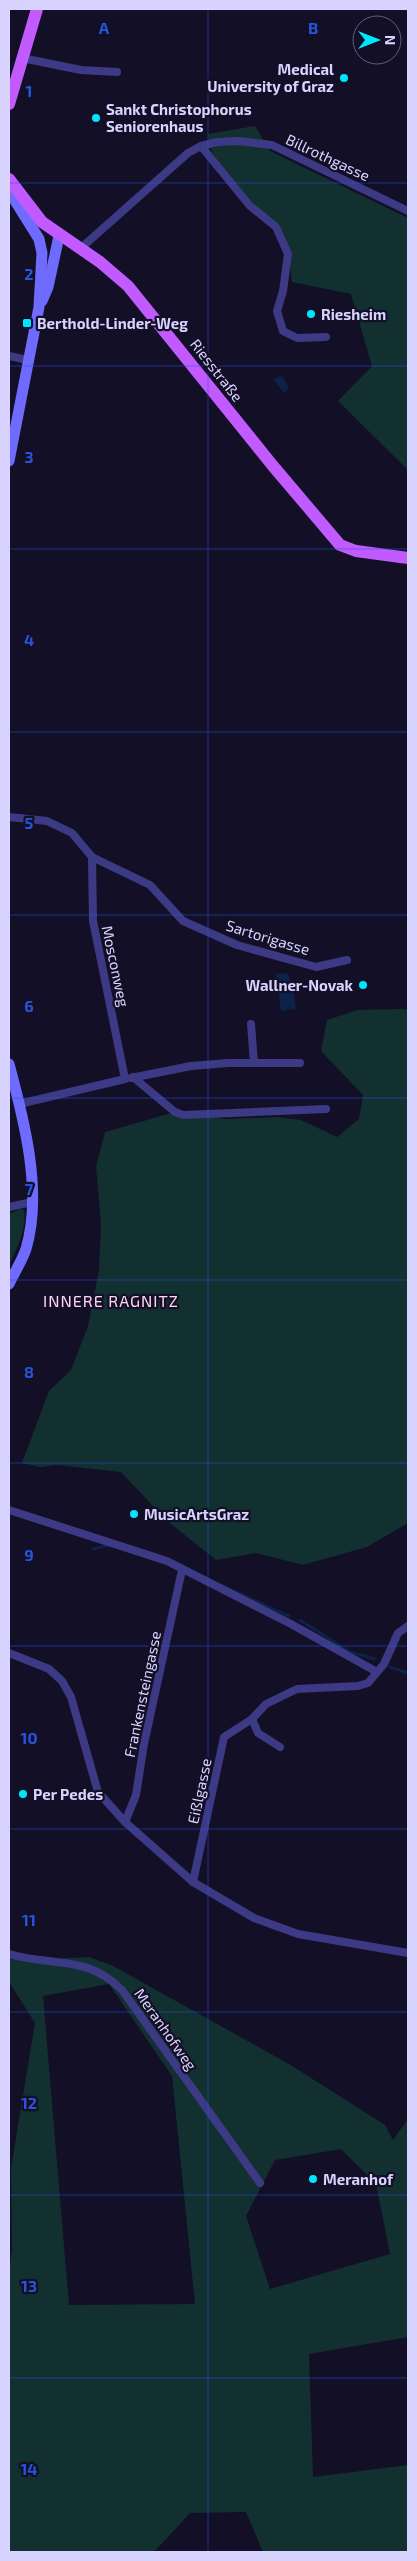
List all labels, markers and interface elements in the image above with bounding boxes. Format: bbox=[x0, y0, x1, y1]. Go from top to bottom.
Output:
north arrow bbox=[352, 15, 402, 65]
text: A bbox=[99, 18, 110, 37]
text: B bbox=[308, 18, 318, 37]
text: N bbox=[382, 35, 399, 45]
place label: Medical University of Graz bbox=[207, 60, 334, 96]
marker: Medical University of Graz bbox=[338, 72, 350, 84]
text: 1 bbox=[26, 81, 32, 100]
place label: Sankt Christophorus Seniorenhaus bbox=[106, 100, 252, 135]
marker: Sankt Christophorus Seniorenhaus bbox=[90, 112, 102, 124]
street label: Billrothgasse bbox=[283, 130, 373, 184]
text: 2 bbox=[24, 264, 34, 283]
place label: Riesheim bbox=[321, 305, 386, 323]
marker: Riesheim bbox=[305, 308, 317, 320]
place label: Berthold-Linder-Weg bbox=[37, 314, 188, 332]
marker: Berthold-Linder-Weg bbox=[21, 317, 33, 329]
street label: Riesstraße bbox=[187, 335, 247, 405]
text: 3 bbox=[24, 447, 34, 466]
text: 4 bbox=[24, 630, 34, 649]
text: 5 bbox=[25, 813, 34, 832]
street label: Sartorigasse bbox=[224, 916, 312, 958]
street label: Mosconweg bbox=[99, 924, 134, 1009]
place label: Wallner-Novak bbox=[246, 976, 354, 994]
marker: Wallner-Novak bbox=[357, 979, 369, 991]
text: 6 bbox=[24, 996, 34, 1015]
text: 7 bbox=[25, 1179, 34, 1198]
district label: INNERE RAGNITZ bbox=[43, 1291, 179, 1310]
text: 8 bbox=[24, 1362, 34, 1381]
place label: MusicArtsGraz bbox=[144, 1505, 249, 1523]
marker: MusicArtsGraz bbox=[128, 1508, 140, 1520]
text: 9 bbox=[24, 1545, 34, 1564]
street label: Frankensteingasse bbox=[120, 1629, 164, 1759]
text: 10 bbox=[20, 1728, 38, 1747]
street label: Eißlgasse bbox=[183, 1757, 215, 1825]
place label: Per Pedes bbox=[33, 1785, 103, 1803]
marker: Per Pedes bbox=[17, 1788, 29, 1800]
text: 11 bbox=[22, 1910, 36, 1929]
street label: Meranhofweg bbox=[131, 1985, 201, 2074]
text: 12 bbox=[21, 2093, 37, 2112]
place label: Meranhof bbox=[323, 2170, 394, 2188]
marker: Meranhof bbox=[307, 2173, 319, 2185]
text: 13 bbox=[21, 2276, 37, 2295]
text: 14 bbox=[20, 2459, 38, 2478]

